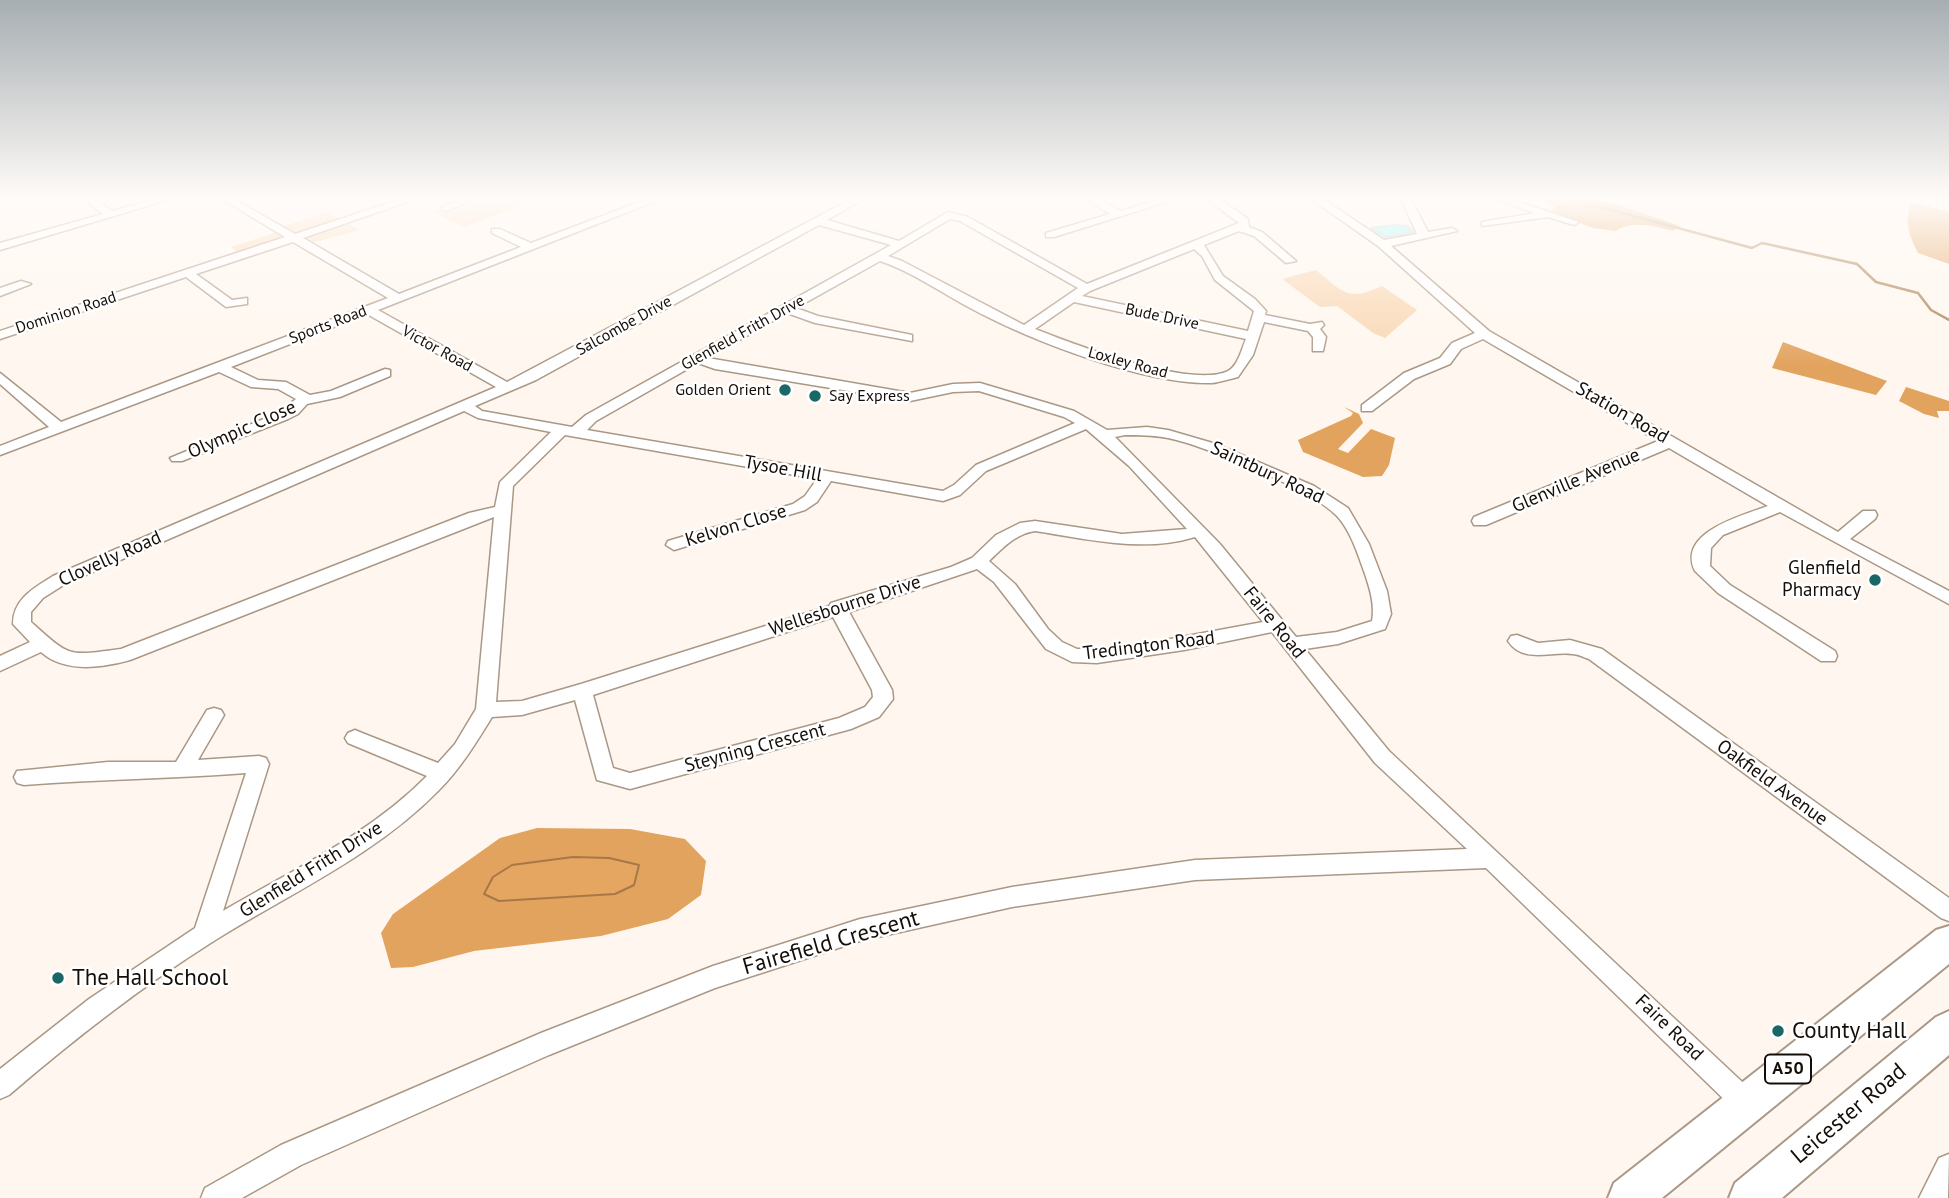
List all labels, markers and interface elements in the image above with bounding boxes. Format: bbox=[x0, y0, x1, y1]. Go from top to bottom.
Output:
street label: Dominion Road bbox=[13, 288, 119, 338]
street label: Glenfield Frith Drive bbox=[678, 291, 808, 375]
street label: Salcombe Drive bbox=[573, 292, 675, 360]
street label: Bude Drive bbox=[1123, 300, 1201, 334]
street label: Sports Road bbox=[286, 301, 370, 349]
street label: Victor Road bbox=[398, 322, 476, 376]
street label: Loxley Road bbox=[1086, 343, 1170, 383]
street label: Station Road bbox=[1572, 377, 1672, 449]
place label: Golden Orient bbox=[675, 380, 771, 400]
marker: Golden Orient bbox=[777, 382, 793, 398]
place label: Say Express bbox=[829, 386, 910, 406]
marker: Say Express bbox=[807, 388, 823, 404]
street label: Olympic Close bbox=[184, 396, 300, 464]
street label: Saintbury Road bbox=[1207, 437, 1327, 509]
street label: Glenville Avenue bbox=[1509, 444, 1643, 518]
street label: Tysoe Hill bbox=[742, 451, 824, 487]
street label: Kelvon Close bbox=[683, 500, 789, 552]
street label: Clovelly Road bbox=[55, 526, 165, 592]
place label: Glenfield Pharmacy bbox=[1782, 558, 1861, 602]
street label: Wellesbourne Drive bbox=[766, 571, 924, 641]
marker: Glenfield Pharmacy bbox=[1867, 572, 1883, 588]
street label: Faire Road bbox=[1238, 583, 1310, 663]
street label: Tredington Road bbox=[1082, 627, 1216, 665]
street label: Steyning Crescent bbox=[682, 718, 828, 778]
street label: Oakfield Avenue bbox=[1712, 735, 1832, 831]
street label: Glenfield Frith Drive bbox=[235, 817, 387, 923]
street label: Fairefield Crescent bbox=[740, 905, 922, 981]
place label: The Hall School bbox=[72, 964, 228, 992]
marker: The Hall School bbox=[50, 970, 66, 986]
street label: Faire Road bbox=[1630, 990, 1708, 1066]
place label: County Hall bbox=[1792, 1017, 1907, 1045]
marker: County Hall bbox=[1770, 1023, 1786, 1039]
road number: A50 bbox=[1765, 1054, 1811, 1084]
street label: Leicester Road bbox=[1786, 1058, 1912, 1170]

